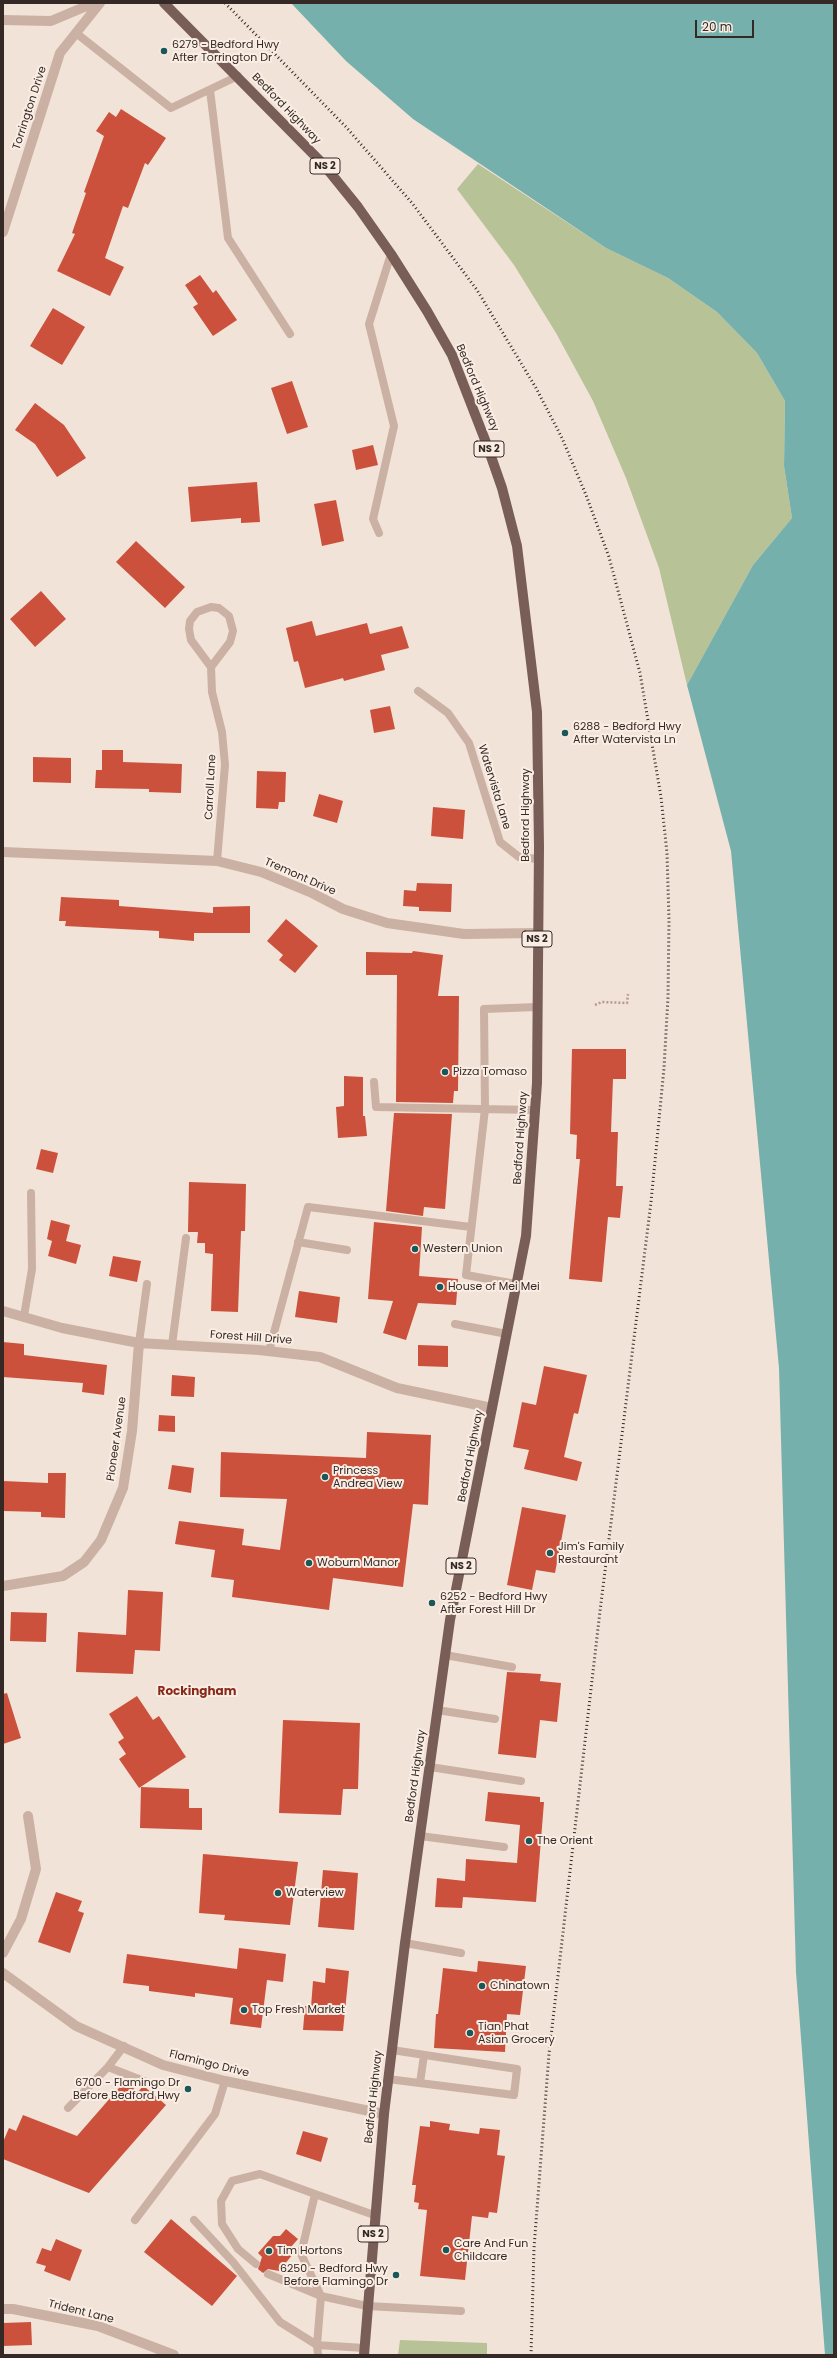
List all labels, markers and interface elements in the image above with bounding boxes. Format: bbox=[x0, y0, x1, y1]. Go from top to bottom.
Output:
scale bar bbox=[697, 12, 756, 38]
text: 20 m bbox=[702, 18, 732, 35]
place label: 6279 - Bedford Hwy After Torrington Dr bbox=[172, 38, 279, 64]
marker: 6279 - Bedford Hwy After Torrington Dr bbox=[159, 46, 169, 56]
street label: Torrington Drive bbox=[10, 65, 50, 151]
street label: Bedford Highway bbox=[249, 71, 323, 147]
road number: NS 2 bbox=[310, 158, 340, 174]
street label: Bedford Highway bbox=[453, 342, 501, 434]
road number: NS 2 bbox=[474, 441, 504, 457]
place label: 6288 - Bedford Hwy After Watervista Ln bbox=[573, 720, 681, 746]
marker: 6288 - Bedford Hwy After Watervista Ln bbox=[560, 728, 570, 738]
street label: Watervista Lane bbox=[475, 743, 513, 831]
street label: Carroll Lane bbox=[203, 754, 219, 820]
street label: Bedford Highway bbox=[519, 768, 533, 862]
street label: Tremont Drive bbox=[262, 855, 338, 899]
road number: NS 2 bbox=[522, 931, 552, 947]
place label: Pizza Tomaso bbox=[453, 1065, 527, 1079]
marker: Pizza Tomaso bbox=[440, 1067, 450, 1077]
street label: Bedford Highway bbox=[511, 1091, 531, 1185]
place label: Western Union bbox=[423, 1242, 502, 1256]
marker: Western Union bbox=[410, 1244, 420, 1254]
place label: House of Mei Mei bbox=[448, 1280, 540, 1294]
marker: House of Mei Mei bbox=[435, 1282, 445, 1292]
street label: Forest Hill Drive bbox=[209, 1329, 293, 1347]
street label: Pioneer Avenue bbox=[105, 1396, 129, 1482]
street label: Bedford Highway bbox=[456, 1409, 486, 1503]
place label: Princess Andrea View bbox=[333, 1464, 402, 1490]
marker: Princess Andrea View bbox=[320, 1472, 330, 1482]
place label: Jim's Family Restaurant bbox=[558, 1540, 624, 1566]
marker: Jim's Family Restaurant bbox=[545, 1548, 555, 1558]
place label: Woburn Manor bbox=[317, 1556, 398, 1570]
marker: Woburn Manor bbox=[304, 1558, 314, 1568]
road number: NS 2 bbox=[446, 1558, 476, 1574]
place label: 6252 - Bedford Hwy After Forest Hill Dr bbox=[440, 1590, 547, 1616]
marker: 6252 - Bedford Hwy After Forest Hill Dr bbox=[427, 1598, 437, 1608]
district label: Rockingham bbox=[158, 1685, 236, 1699]
street label: Bedford Highway bbox=[403, 1729, 429, 1823]
place label: The Orient bbox=[537, 1834, 593, 1848]
marker: The Orient bbox=[524, 1836, 534, 1846]
place label: Waterview bbox=[286, 1886, 344, 1900]
marker: Waterview bbox=[273, 1888, 283, 1898]
place label: Chinatown bbox=[490, 1979, 550, 1993]
marker: Chinatown bbox=[477, 1981, 487, 1991]
place label: Top Fresh Market bbox=[252, 2003, 345, 2017]
marker: Top Fresh Market bbox=[239, 2005, 249, 2015]
place label: Tian Phat Asian Grocery bbox=[478, 2020, 555, 2046]
marker: Tian Phat Asian Grocery bbox=[465, 2028, 475, 2038]
street label: Flamingo Drive bbox=[168, 2048, 250, 2080]
street label: Bedford Highway bbox=[363, 2050, 385, 2144]
place label: 6700 - Flamingo Dr Before Bedford Hwy bbox=[73, 2076, 180, 2102]
marker: 6700 - Flamingo Dr Before Bedford Hwy bbox=[183, 2084, 193, 2094]
road number: NS 2 bbox=[358, 2226, 388, 2242]
place label: Care And Fun Childcare bbox=[454, 2237, 528, 2263]
place label: Tim Hortons bbox=[277, 2244, 343, 2258]
marker: Care And Fun Childcare bbox=[441, 2245, 451, 2255]
marker: Tim Hortons bbox=[264, 2246, 274, 2256]
place label: 6250 - Bedford Hwy Before Flamingo Dr bbox=[280, 2262, 388, 2288]
marker: 6250 - Bedford Hwy Before Flamingo Dr bbox=[391, 2270, 401, 2280]
street label: Trident Lane bbox=[47, 2297, 115, 2327]

